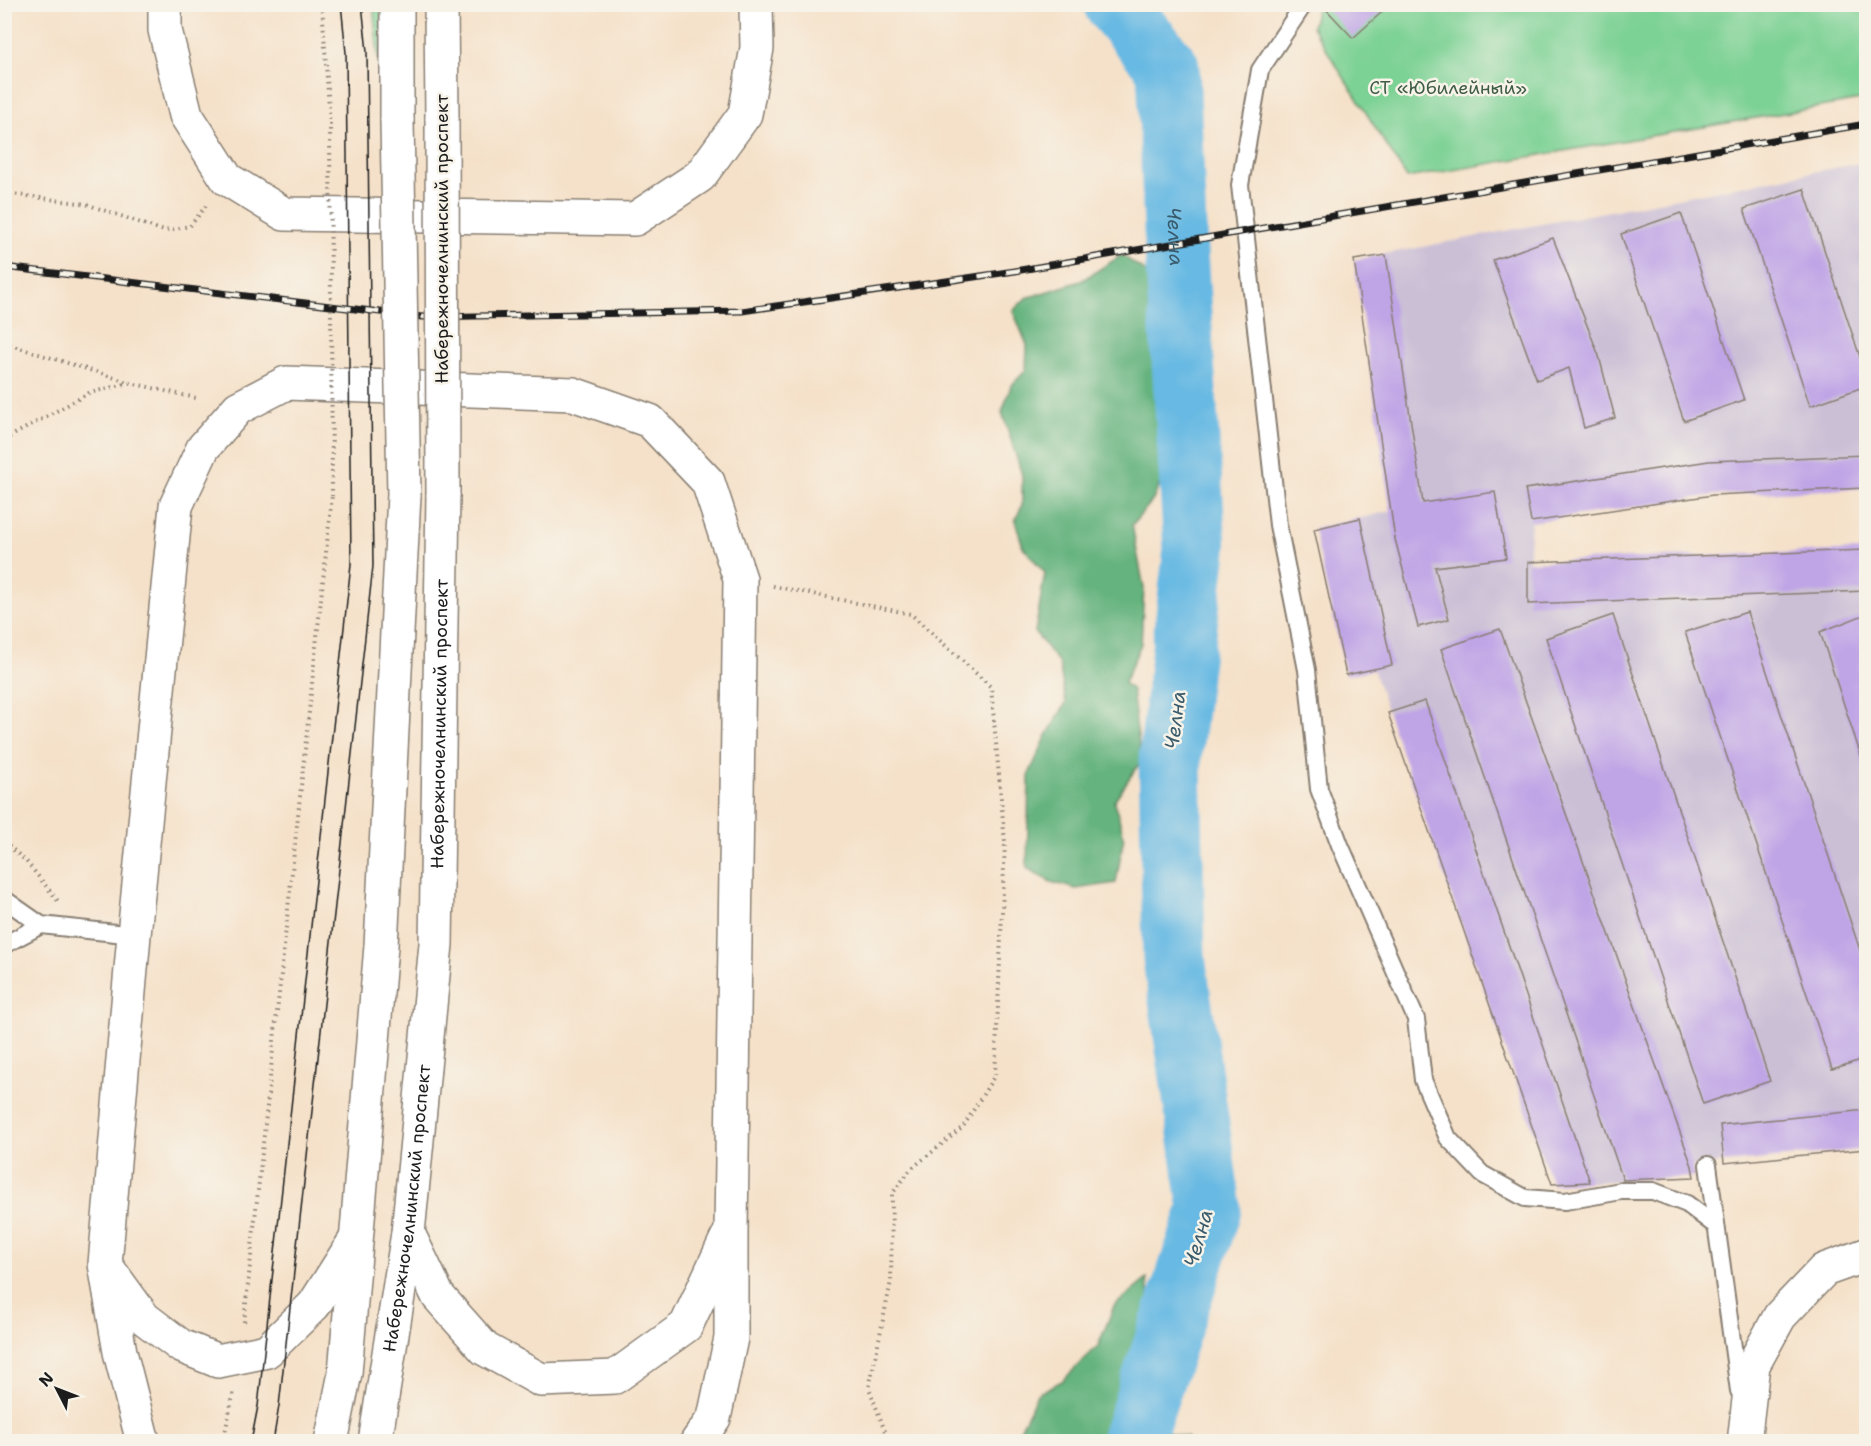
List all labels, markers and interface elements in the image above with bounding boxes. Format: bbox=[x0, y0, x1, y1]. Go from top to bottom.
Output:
park label: СТ «Юбилейный» bbox=[1369, 76, 1527, 100]
street label: Набережночелнинский проспект bbox=[430, 93, 454, 384]
water label: Челна bbox=[1161, 207, 1190, 267]
street label: Набережночелнинский проспект bbox=[425, 578, 454, 869]
water label: Челна bbox=[1159, 689, 1191, 751]
street label: Набережночелнинский проспект bbox=[377, 1062, 436, 1354]
water label: Челна bbox=[1177, 1206, 1219, 1270]
north arrow bbox=[27, 1359, 87, 1419]
text: N bbox=[34, 1368, 58, 1391]

